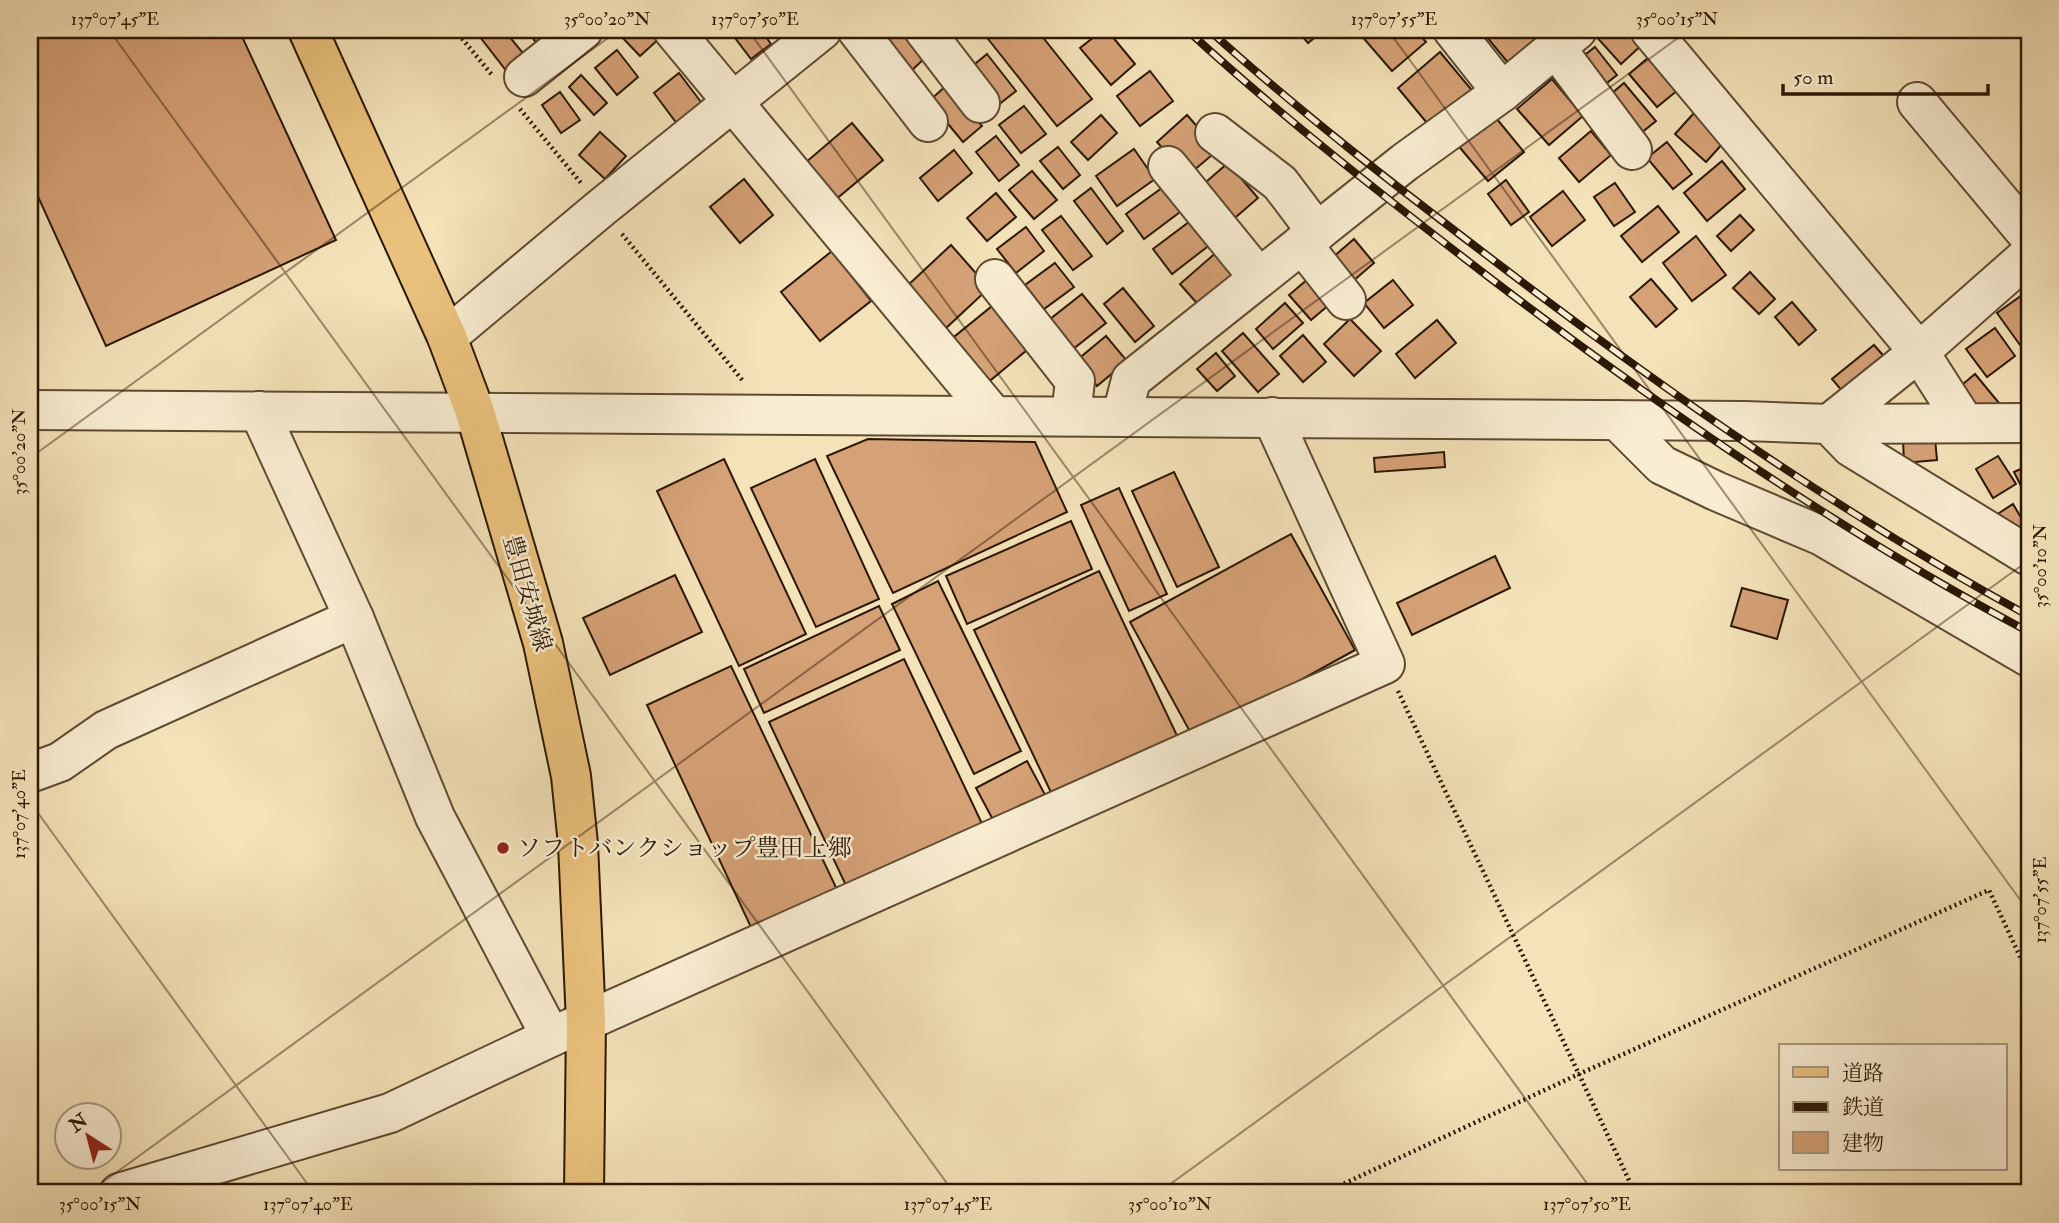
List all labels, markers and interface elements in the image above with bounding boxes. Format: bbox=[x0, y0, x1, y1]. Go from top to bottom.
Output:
text: 137°07'45"E bbox=[71, 8, 159, 31]
text: 35°00'20"N bbox=[564, 8, 650, 31]
text: 137°07'50"E bbox=[711, 8, 799, 31]
text: 137°07'55"E bbox=[1351, 8, 1437, 31]
text: 35°00'15"N bbox=[1636, 8, 1718, 31]
scale bar bbox=[1783, 52, 1987, 96]
text: 50 m bbox=[1793, 64, 1834, 91]
text: 35°00'20"N bbox=[8, 409, 31, 495]
text: 35°00'10"N bbox=[2029, 524, 2052, 608]
street label: 豊田安城線 bbox=[496, 531, 558, 655]
text: 137°07'40"E bbox=[8, 769, 31, 859]
place label: ソフトバンクショップ豊田上郷 bbox=[517, 833, 852, 864]
marker: ソフトバンクショップ豊田上郷 bbox=[495, 840, 511, 856]
text: 137°07'55"E bbox=[2029, 857, 2052, 943]
legend bbox=[1779, 1044, 2007, 1170]
text: 道路 bbox=[1842, 1060, 1884, 1087]
text: 鉄道 bbox=[1842, 1094, 1884, 1121]
north arrow bbox=[52, 1100, 122, 1170]
text: N bbox=[64, 1108, 93, 1138]
text: 建物 bbox=[1842, 1130, 1884, 1157]
text: 35°00'15"N bbox=[59, 1193, 141, 1216]
text: 137°07'40"E bbox=[263, 1193, 353, 1216]
text: 137°07'45"E bbox=[904, 1193, 992, 1216]
text: 35°00'10"N bbox=[1128, 1193, 1212, 1216]
text: 137°07'50"E bbox=[1543, 1193, 1631, 1216]

